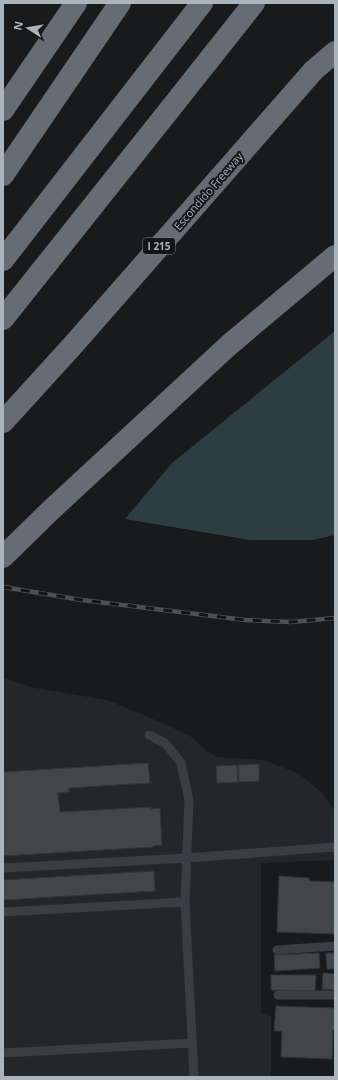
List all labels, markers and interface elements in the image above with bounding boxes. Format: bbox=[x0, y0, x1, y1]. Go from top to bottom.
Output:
north arrow bbox=[8, 8, 48, 48]
text: N bbox=[9, 20, 26, 32]
street label: Escondido Freeway bbox=[170, 149, 246, 233]
road number: I 215 bbox=[143, 238, 175, 254]

